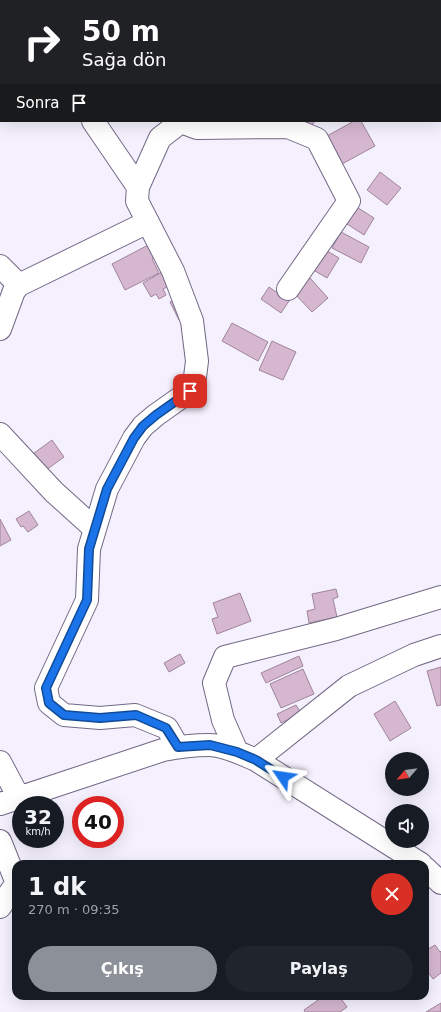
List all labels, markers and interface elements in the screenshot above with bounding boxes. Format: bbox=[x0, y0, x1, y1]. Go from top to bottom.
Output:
text: 50 m bbox=[82, 15, 160, 48]
icon: right bbox=[16, 16, 68, 68]
text: Sağa dön bbox=[82, 49, 166, 70]
icon: arrive bbox=[68, 92, 90, 114]
text: Sonra bbox=[16, 94, 60, 112]
pin bbox=[173, 374, 207, 408]
icon: arrive bbox=[179, 380, 201, 402]
north arrow bbox=[385, 752, 429, 796]
map controls bbox=[385, 752, 429, 848]
position arrow bbox=[262, 756, 304, 798]
speed limit sign: 40 bbox=[72, 796, 124, 848]
button: sound bbox=[385, 804, 429, 848]
text: 32 bbox=[24, 805, 52, 829]
text: km/h bbox=[25, 826, 51, 837]
text: 1 dk bbox=[28, 873, 86, 901]
button: close bbox=[371, 873, 413, 915]
text: 270 m · 09:35 bbox=[28, 902, 119, 917]
button: Çıkış bbox=[28, 946, 217, 992]
button: Paylaş bbox=[225, 946, 413, 992]

